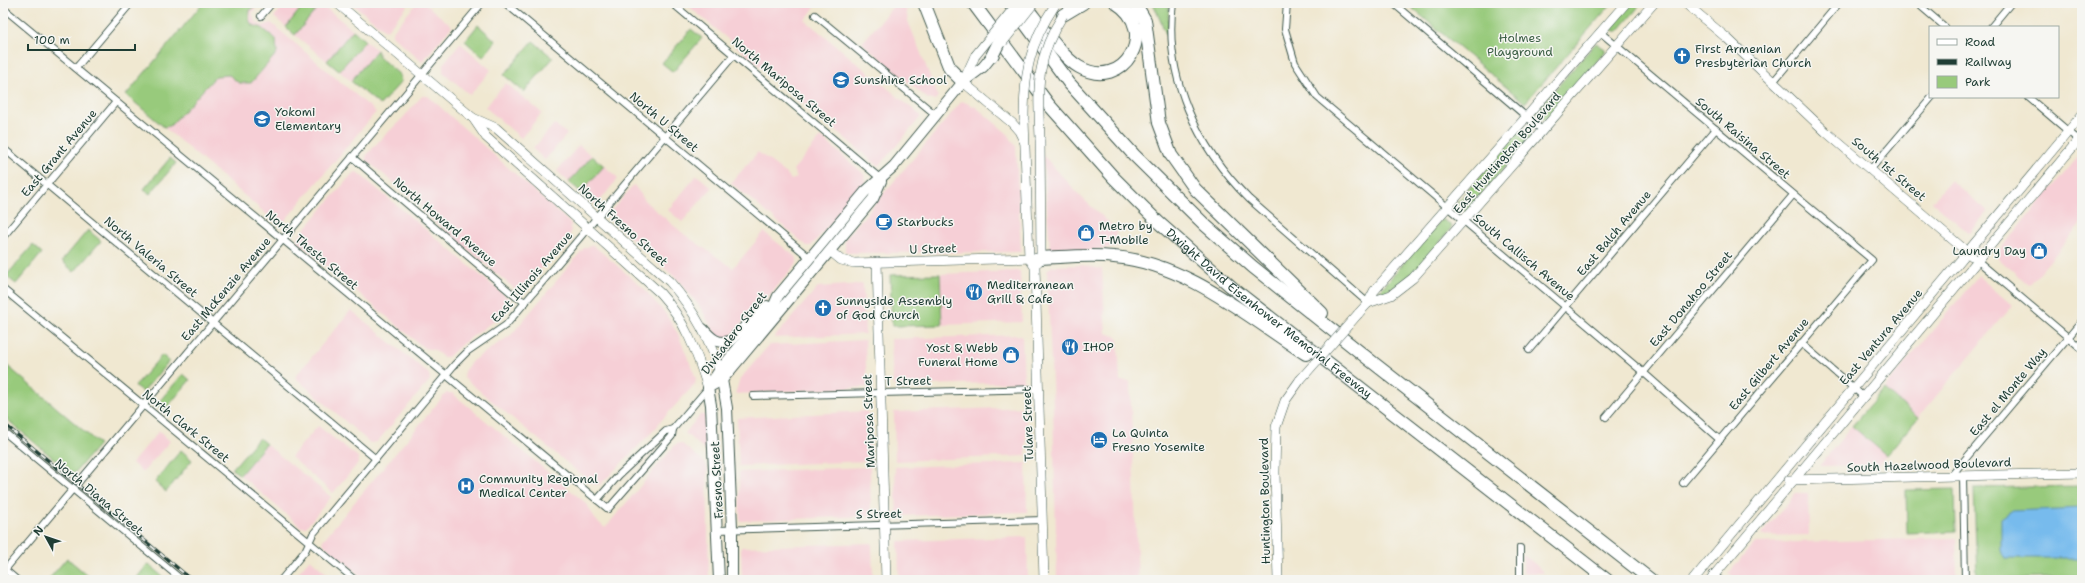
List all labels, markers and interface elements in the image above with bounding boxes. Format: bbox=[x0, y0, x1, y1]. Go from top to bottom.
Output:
scale bar bbox=[28, 26, 135, 52]
legend bbox=[1929, 26, 2059, 98]
park label: Holmes Playground bbox=[1487, 30, 1553, 60]
text: 100 m bbox=[34, 32, 70, 48]
street label: North Mariposa Street bbox=[728, 33, 840, 131]
text: Road bbox=[1965, 34, 1996, 50]
place label: First Armenian Presbyterian Church bbox=[1695, 41, 1811, 71]
church icon: First Armenian Presbyterian Church bbox=[1672, 46, 1692, 66]
text: Railway bbox=[1965, 54, 2012, 70]
school or university icon: Sunshine School bbox=[831, 70, 851, 90]
place label: Sunshine School bbox=[854, 72, 947, 88]
text: Park bbox=[1965, 74, 1991, 90]
street label: North U Street bbox=[626, 88, 702, 156]
street label: East Huntington Boulevard bbox=[1450, 88, 1565, 217]
street label: South Raisina Street bbox=[1692, 94, 1794, 182]
place label: Yokomi Elementary bbox=[275, 104, 341, 134]
street label: East Grant Avenue bbox=[17, 106, 101, 200]
school or university icon: Yokomi Elementary bbox=[252, 109, 272, 129]
street label: South 1st Street bbox=[1849, 133, 1929, 205]
street label: North Howard Avenue bbox=[390, 174, 500, 270]
street label: North Fresno Street bbox=[575, 180, 671, 270]
street label: East Balch Avenue bbox=[1573, 187, 1655, 279]
street label: North Thesta Street bbox=[262, 206, 362, 294]
street label: South Callisch Avenue bbox=[1470, 210, 1578, 304]
cafe icon: Starbucks bbox=[874, 212, 894, 232]
street label: North Valeria Street bbox=[101, 213, 201, 301]
place label: Starbucks bbox=[897, 214, 954, 230]
place label: Metro by T-Mobile bbox=[1099, 218, 1153, 248]
shop icon: Metro by T-Mobile bbox=[1076, 223, 1096, 243]
street label: Dwight David Eisenhower Memorial Freeway bbox=[1163, 225, 1375, 402]
street label: East Illinois Avenue bbox=[488, 228, 576, 326]
street label: East McKenzie Avenue bbox=[178, 233, 275, 345]
street label: U Street bbox=[909, 240, 957, 258]
shop icon: Laundry Day bbox=[2029, 241, 2049, 261]
place label: Laundry Day bbox=[1952, 243, 2026, 259]
street label: East Donahoo Street bbox=[1646, 248, 1736, 350]
place label: Mediterranean Grill & Cafe bbox=[987, 277, 1074, 307]
restaurant icon: Mediterranean Grill & Cafe bbox=[964, 282, 984, 302]
street label: East Ventura Avenue bbox=[1836, 285, 1926, 389]
street label: Divisadero Street bbox=[698, 288, 770, 378]
place label: Sunnyside Assembly of God Church bbox=[836, 293, 952, 323]
church icon: Sunnyside Assembly of God Church bbox=[813, 298, 833, 318]
street label: East Gilbert Avenue bbox=[1725, 314, 1813, 414]
restaurant icon: IHOP bbox=[1060, 337, 1080, 357]
place label: IHOP bbox=[1083, 339, 1114, 355]
place label: Yost & Webb Funeral Home bbox=[918, 340, 998, 370]
street label: East el Monte Way bbox=[1966, 344, 2050, 440]
shop icon: Yost & Webb Funeral Home bbox=[1001, 345, 1021, 365]
street label: T Street bbox=[884, 373, 932, 389]
street label: Mariposa Street bbox=[859, 374, 879, 468]
street label: North Clark Street bbox=[139, 386, 233, 466]
street label: Tulare Street bbox=[1019, 386, 1037, 462]
place label: La Quinta Fresno Yosemite bbox=[1112, 425, 1205, 455]
hotel icon: La Quinta Fresno Yosemite bbox=[1089, 430, 1109, 450]
street label: Huntington Boulevard bbox=[1256, 437, 1274, 565]
street label: Fresno Street bbox=[707, 441, 727, 519]
street label: South Hazelwood Boulevard bbox=[1847, 454, 2012, 476]
street label: North Diana Street bbox=[51, 455, 147, 539]
place label: Community Regional Medical Center bbox=[479, 471, 598, 501]
hospital icon: Community Regional Medical Center bbox=[456, 476, 476, 496]
street label: S Street bbox=[856, 506, 902, 522]
north arrow bbox=[26, 517, 66, 557]
text: N bbox=[30, 523, 47, 539]

